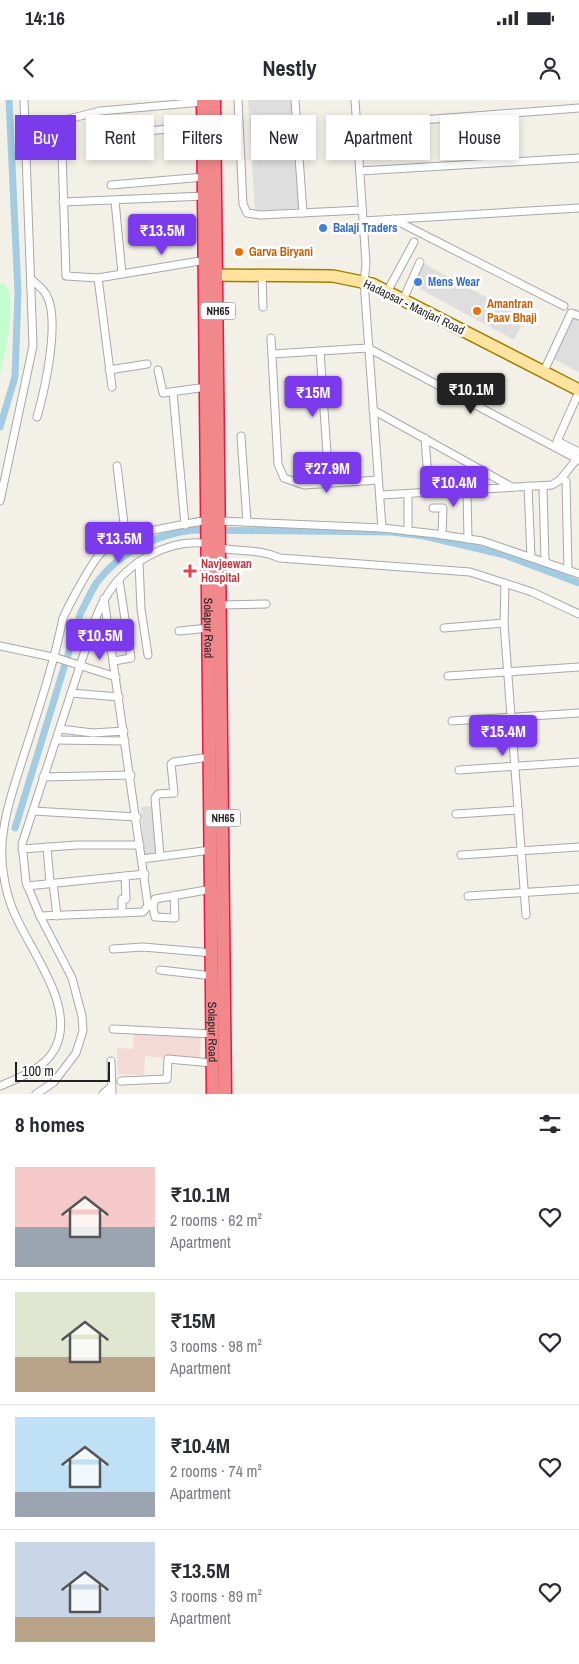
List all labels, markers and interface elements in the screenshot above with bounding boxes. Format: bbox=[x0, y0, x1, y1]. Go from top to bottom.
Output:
text: 14:16 bbox=[25, 5, 65, 31]
text: Nestly bbox=[262, 53, 317, 83]
icon: back bbox=[15, 54, 43, 82]
icon: person bbox=[536, 54, 564, 82]
chip: Buy bbox=[15, 115, 76, 160]
chip: Rent bbox=[86, 115, 154, 160]
chip: Filters bbox=[164, 115, 241, 160]
chip: New bbox=[251, 115, 316, 160]
chip: Apartment bbox=[326, 115, 430, 160]
chip: House bbox=[440, 115, 519, 160]
pin: ₹13.5M bbox=[121, 214, 203, 256]
text: ₹13.5M bbox=[139, 219, 185, 241]
place label: Balaji Traders bbox=[333, 220, 398, 236]
marker: Balaji Traders bbox=[317, 222, 329, 234]
place label: Garva Biryani bbox=[249, 244, 313, 260]
marker: Garva Biryani bbox=[233, 246, 245, 258]
place label: Mens Wear bbox=[428, 274, 480, 290]
street label: Hadapsar - Manjari Road bbox=[361, 276, 467, 338]
marker: Mens Wear bbox=[412, 276, 424, 288]
place label: Amantran Paav Bhaji bbox=[487, 296, 537, 326]
road number: NH65 bbox=[200, 302, 236, 320]
marker: Amantran Paav Bhaji bbox=[471, 305, 483, 317]
pin: ₹10.1M bbox=[430, 372, 512, 415]
pin: ₹15M bbox=[283, 376, 343, 418]
text: ₹10.1M bbox=[448, 378, 494, 400]
text: ₹15M bbox=[296, 381, 330, 403]
pin: ₹27.9M bbox=[286, 452, 368, 494]
text: ₹27.9M bbox=[304, 457, 350, 479]
pin: ₹10.4M bbox=[413, 466, 495, 508]
text: ₹10.4M bbox=[431, 471, 477, 493]
pin: ₹13.5M bbox=[78, 522, 160, 564]
text: ₹13.5M bbox=[96, 527, 142, 549]
place label: Navjeewan Hospital bbox=[201, 556, 252, 586]
marker: Navjeewan Hospital bbox=[183, 564, 197, 578]
street label: Solapur Road bbox=[200, 598, 217, 658]
pin: ₹10.5M bbox=[59, 618, 141, 661]
text: ₹10.5M bbox=[77, 624, 123, 646]
pin: ₹15.4M bbox=[462, 714, 544, 757]
text: ₹15.4M bbox=[480, 720, 526, 742]
road number: NH65 bbox=[206, 810, 240, 826]
street label: Solapur Road bbox=[204, 1002, 221, 1062]
scale bar bbox=[15, 1059, 110, 1082]
text: 100 m bbox=[22, 1062, 54, 1080]
text: 8 homes bbox=[15, 1110, 85, 1139]
icon: filters bbox=[536, 1110, 564, 1138]
text: ₹10.1M bbox=[170, 1180, 230, 1209]
icon: home bbox=[55, 1187, 115, 1247]
icon: heart bbox=[536, 1203, 564, 1231]
text: 2 rooms · 62 m² bbox=[170, 1209, 262, 1231]
text: Apartment bbox=[170, 1231, 231, 1253]
text: ₹15M bbox=[170, 1306, 216, 1335]
icon: home bbox=[55, 1312, 115, 1372]
icon: heart bbox=[536, 1328, 564, 1356]
text: 3 rooms · 98 m² bbox=[170, 1335, 262, 1357]
text: Apartment bbox=[170, 1357, 231, 1379]
text: ₹10.4M bbox=[170, 1431, 230, 1460]
icon: home bbox=[55, 1437, 115, 1497]
icon: heart bbox=[536, 1453, 564, 1481]
text: 2 rooms · 74 m² bbox=[170, 1460, 262, 1482]
text: Apartment bbox=[170, 1482, 231, 1504]
text: ₹13.5M bbox=[170, 1556, 230, 1585]
icon: home bbox=[55, 1562, 115, 1622]
icon: heart bbox=[536, 1578, 564, 1606]
text: 3 rooms · 89 m² bbox=[170, 1585, 262, 1607]
text: Apartment bbox=[170, 1607, 231, 1629]

